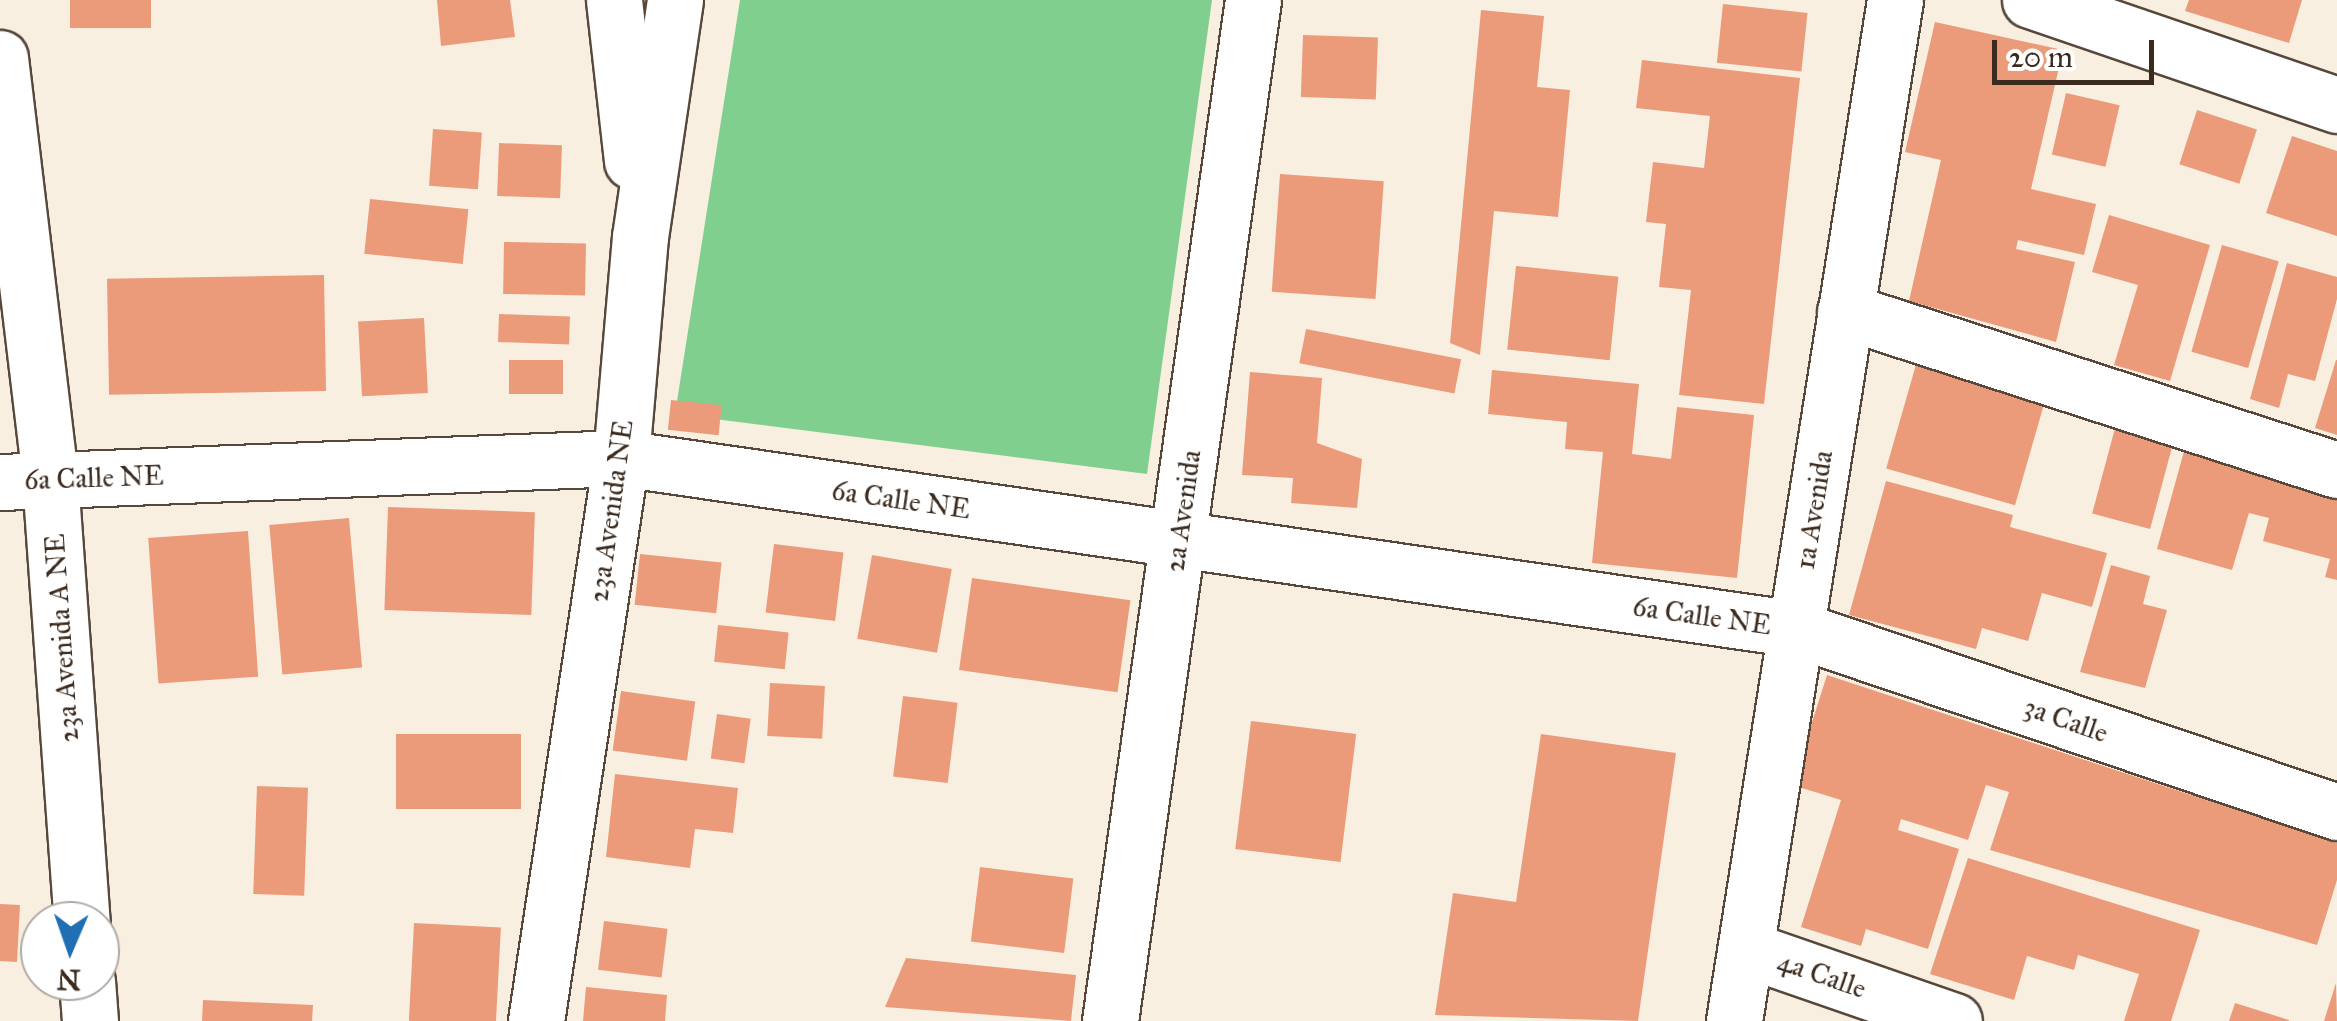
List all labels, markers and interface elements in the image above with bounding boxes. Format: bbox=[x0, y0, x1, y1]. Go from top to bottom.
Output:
scale bar bbox=[1997, 20, 2160, 82]
text: 20 m bbox=[2009, 39, 2073, 75]
street label: 23a Avenida NE bbox=[582, 418, 640, 604]
street label: 2a Avenida bbox=[1158, 448, 1208, 574]
street label: 1a Avenida bbox=[1788, 448, 1840, 572]
street label: 6a Calle NE bbox=[24, 459, 164, 497]
street label: 6a Calle NE bbox=[830, 474, 972, 526]
street label: 23a Avenida A NE bbox=[38, 533, 86, 743]
street label: 6a Calle NE bbox=[1631, 590, 1773, 642]
street label: 3a Calle bbox=[2020, 690, 2112, 750]
north arrow bbox=[20, 901, 120, 1001]
street label: 4a Calle bbox=[1773, 944, 1871, 1006]
text: N bbox=[57, 962, 81, 997]

